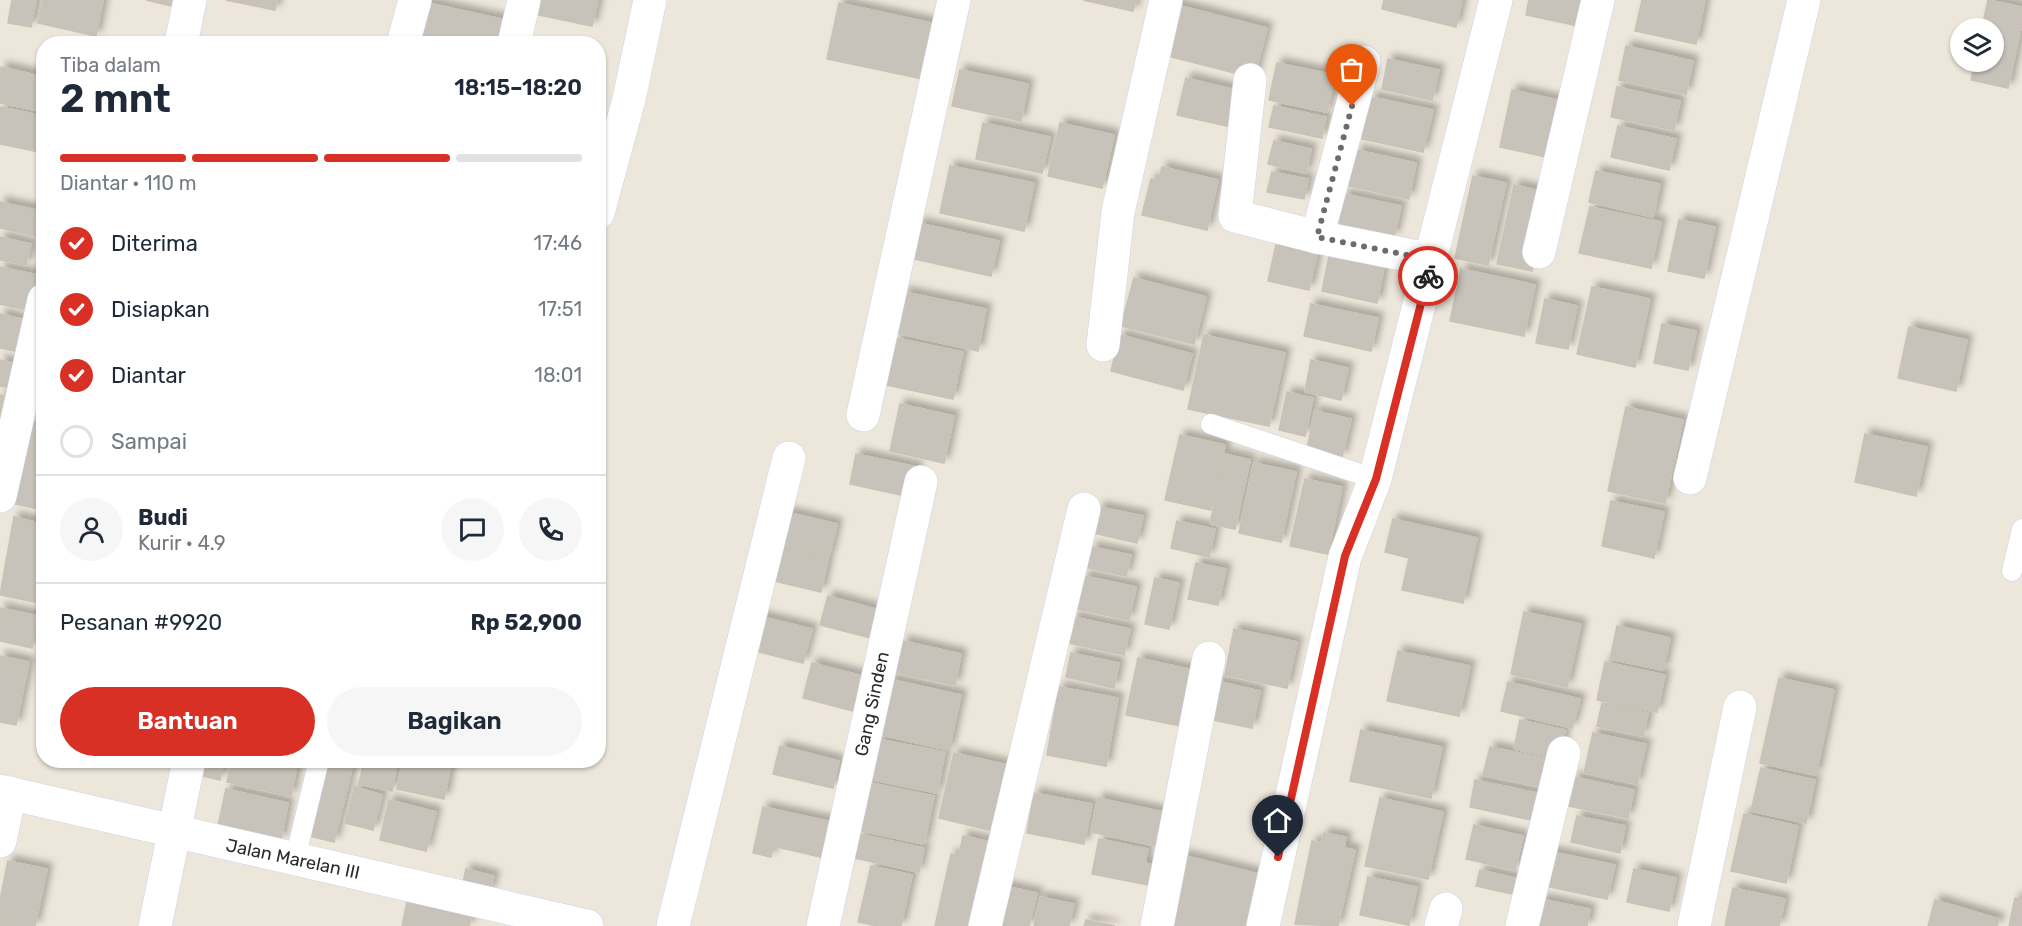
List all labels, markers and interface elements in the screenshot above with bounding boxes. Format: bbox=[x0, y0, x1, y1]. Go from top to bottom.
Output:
map controls bbox=[1950, 18, 2004, 72]
button: layers bbox=[1950, 18, 2004, 72]
pin bbox=[1326, 44, 1377, 106]
text: Tiba dalam bbox=[60, 53, 161, 77]
icon: bag bbox=[1335, 53, 1368, 86]
text: 18:15–18:20 bbox=[454, 74, 582, 101]
text: 2 mnt bbox=[60, 76, 171, 122]
text: Diantar · 110 m bbox=[60, 171, 197, 195]
icon: check bbox=[60, 227, 93, 260]
text: Diterima bbox=[111, 230, 198, 257]
text: 17:46 bbox=[534, 231, 582, 255]
courier bbox=[1398, 246, 1458, 306]
icon: bike bbox=[1412, 260, 1445, 293]
icon: check bbox=[60, 293, 93, 326]
text: Disiapkan bbox=[111, 296, 210, 323]
text: 17:51 bbox=[538, 297, 582, 321]
icon: check bbox=[60, 359, 93, 392]
text: Diantar bbox=[111, 362, 186, 389]
text: 18:01 bbox=[534, 363, 582, 387]
text: Sampai bbox=[111, 428, 187, 455]
button: person bbox=[60, 498, 123, 561]
button: chat bbox=[441, 498, 504, 561]
button: phone bbox=[519, 498, 582, 561]
text: Budi bbox=[138, 504, 188, 531]
text: Kurir · 4.9 bbox=[138, 531, 226, 555]
text: Pesanan #9920 bbox=[60, 609, 222, 636]
text: Rp 52,900 bbox=[470, 609, 582, 636]
street label: Gang Sinden bbox=[850, 650, 894, 758]
button: Bantuan bbox=[60, 687, 315, 756]
button: Bagikan bbox=[327, 687, 582, 756]
pin bbox=[1252, 795, 1303, 857]
icon: home bbox=[1261, 804, 1294, 837]
street label: Jalan Marelan III bbox=[224, 834, 362, 884]

